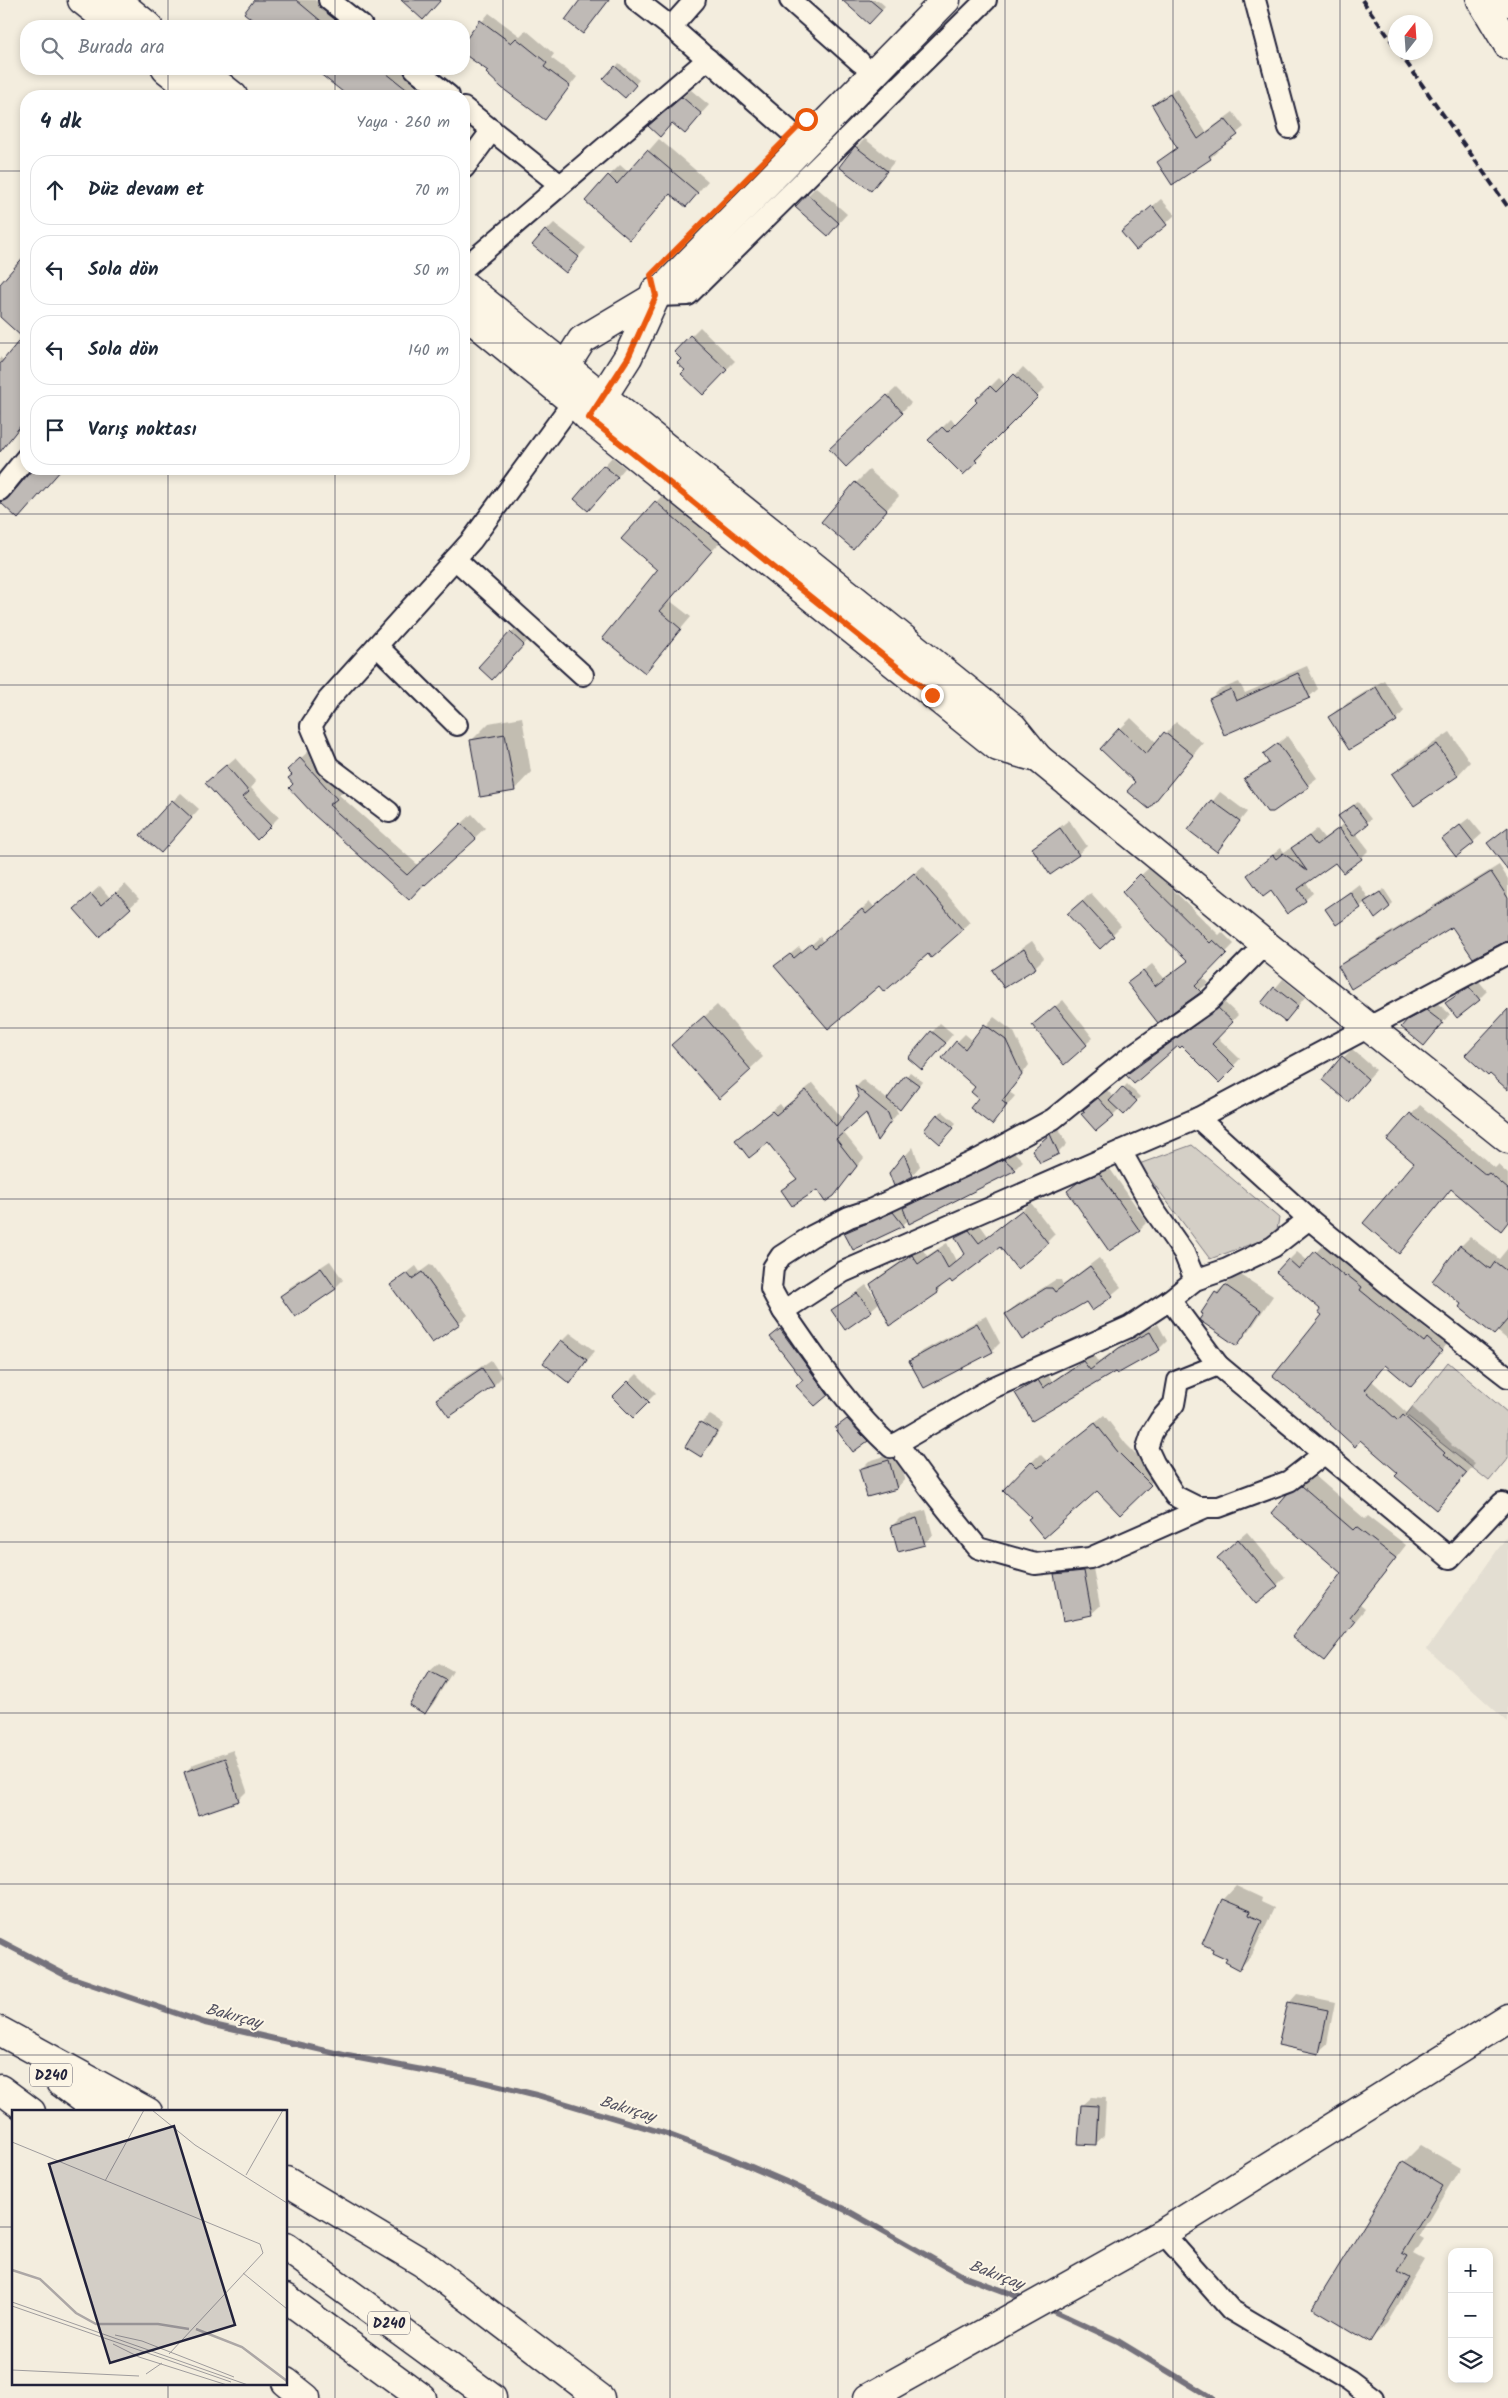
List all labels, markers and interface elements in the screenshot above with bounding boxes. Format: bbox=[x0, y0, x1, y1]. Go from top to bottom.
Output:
north arrow bbox=[1388, 15, 1433, 60]
search box bbox=[20, 20, 470, 75]
text: Burada ara bbox=[78, 33, 165, 63]
icon: search bbox=[38, 34, 66, 62]
text: 4 dk bbox=[40, 106, 81, 139]
route start bbox=[795, 108, 818, 131]
text: Yaya · 260 m bbox=[356, 110, 450, 135]
text: Düz devam et bbox=[88, 175, 204, 205]
icon: ahead bbox=[41, 176, 69, 204]
text: 70 m bbox=[414, 178, 449, 203]
text: Sola dön bbox=[88, 255, 159, 285]
icon: left bbox=[41, 256, 69, 284]
text: 50 m bbox=[413, 258, 449, 283]
text: Sola dön bbox=[88, 335, 159, 365]
icon: left bbox=[41, 336, 69, 364]
text: 140 m bbox=[408, 338, 449, 363]
text: Varış noktası bbox=[88, 415, 196, 445]
icon: arrive bbox=[41, 416, 69, 444]
route end bbox=[921, 684, 944, 707]
water label: Bakırçay bbox=[203, 1997, 267, 2037]
road number: D240 bbox=[30, 2064, 72, 2086]
water label: Bakırçay bbox=[597, 2089, 661, 2130]
inset map bbox=[12, 2110, 288, 2386]
map controls bbox=[1448, 2248, 1493, 2383]
button: + bbox=[1448, 2248, 1493, 2293]
water label: Bakırçay bbox=[965, 2254, 1030, 2298]
button: − bbox=[1448, 2293, 1493, 2338]
road number: D240 bbox=[368, 2312, 410, 2334]
button: layers bbox=[1448, 2338, 1493, 2383]

